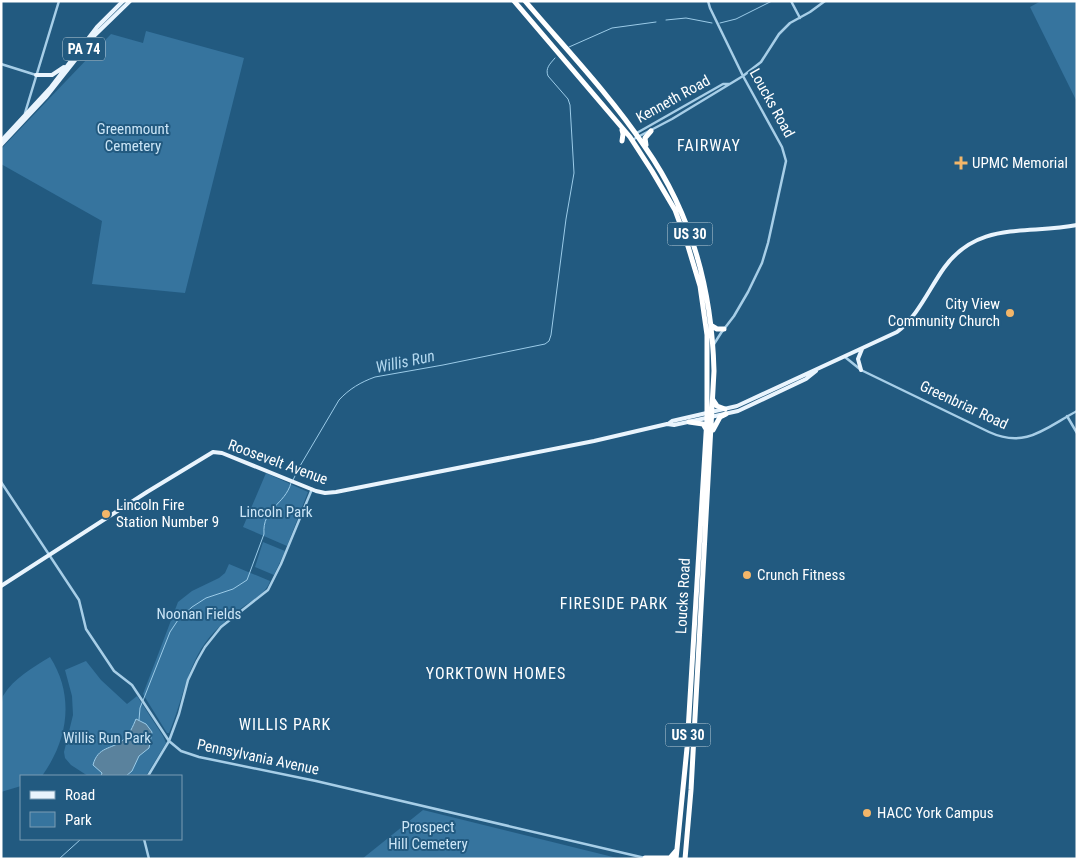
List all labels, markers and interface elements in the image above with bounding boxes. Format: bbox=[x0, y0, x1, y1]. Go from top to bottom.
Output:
road number: PA 74 bbox=[63, 38, 105, 61]
street label: Loucks Road bbox=[746, 65, 798, 141]
street label: Kenneth Road bbox=[633, 71, 713, 127]
park label: Greenmount Cemetery bbox=[97, 120, 169, 155]
district label: FAIRWAY bbox=[677, 136, 741, 155]
place label: UPMC Memorial bbox=[972, 154, 1068, 172]
marker: UPMC Memorial bbox=[954, 156, 968, 170]
road number: US 30 bbox=[668, 222, 712, 245]
place label: City View Community Church bbox=[888, 295, 1000, 330]
marker: City View Community Church bbox=[1004, 307, 1016, 319]
water label: Willis Run bbox=[374, 346, 436, 377]
street label: Greenbriar Road bbox=[917, 377, 1011, 433]
street label: Roosevelt Avenue bbox=[226, 436, 330, 488]
place label: Lincoln Fire Station Number 9 bbox=[116, 496, 219, 531]
park label: Lincoln Park bbox=[239, 503, 313, 521]
marker: Lincoln Fire Station Number 9 bbox=[100, 508, 112, 520]
street label: Loucks Road bbox=[672, 558, 694, 634]
place label: Crunch Fitness bbox=[757, 566, 845, 584]
marker: Crunch Fitness bbox=[741, 569, 753, 581]
district label: FIRESIDE PARK bbox=[560, 594, 668, 613]
park label: Noonan Fields bbox=[157, 605, 242, 623]
district label: YORKTOWN HOMES bbox=[426, 664, 566, 683]
district label: WILLIS PARK bbox=[239, 715, 331, 734]
road number: US 30 bbox=[666, 724, 710, 746]
park label: Willis Run Park bbox=[63, 729, 151, 747]
street label: Pennsylvania Avenue bbox=[195, 735, 321, 779]
legend bbox=[20, 775, 182, 840]
text: Road bbox=[65, 786, 95, 804]
place label: HACC York Campus bbox=[877, 804, 994, 822]
marker: HACC York Campus bbox=[861, 807, 873, 819]
text: Park bbox=[65, 811, 92, 829]
park label: Prospect Hill Cemetery bbox=[388, 818, 468, 853]

